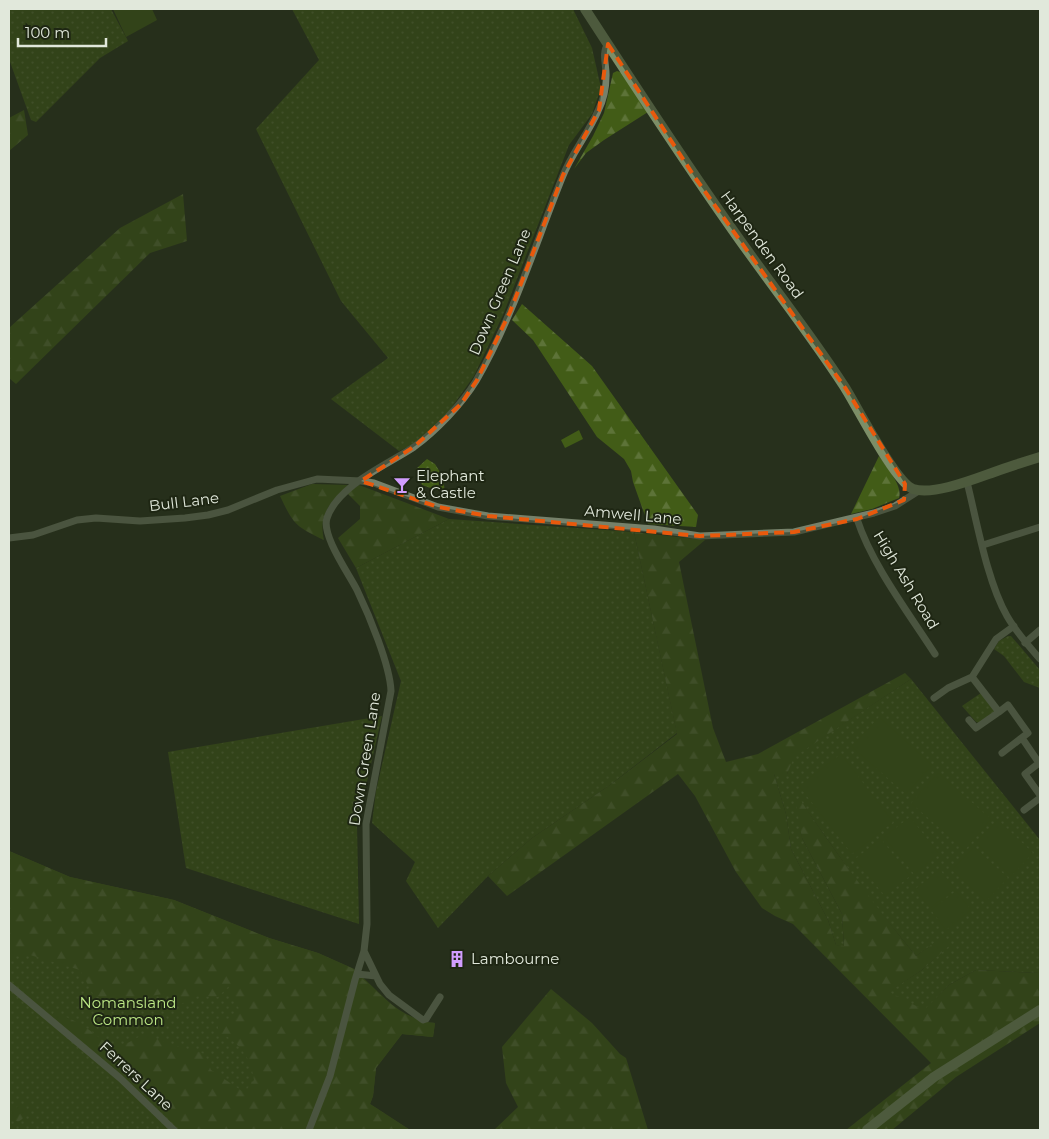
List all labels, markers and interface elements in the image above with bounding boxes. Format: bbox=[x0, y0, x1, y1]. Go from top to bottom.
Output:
scale bar bbox=[18, 15, 105, 47]
text: 100 m bbox=[25, 23, 70, 42]
street label: Harpenden Road bbox=[717, 187, 808, 302]
street label: Down Green Lane bbox=[464, 226, 535, 358]
place label: Elephant & Castle bbox=[416, 466, 485, 502]
bar icon: Elephant & Castle bbox=[392, 475, 412, 495]
street label: Bull Lane bbox=[148, 488, 220, 515]
street label: Amwell Lane bbox=[584, 501, 682, 528]
street label: High Ash Road bbox=[869, 527, 943, 633]
street label: Down Green Lane bbox=[345, 691, 384, 827]
building icon: Lambourne bbox=[447, 949, 467, 969]
place label: Lambourne bbox=[471, 949, 559, 968]
park label: Nomansland Common bbox=[79, 993, 177, 1029]
street label: Ferrers Lane bbox=[96, 1037, 177, 1114]

